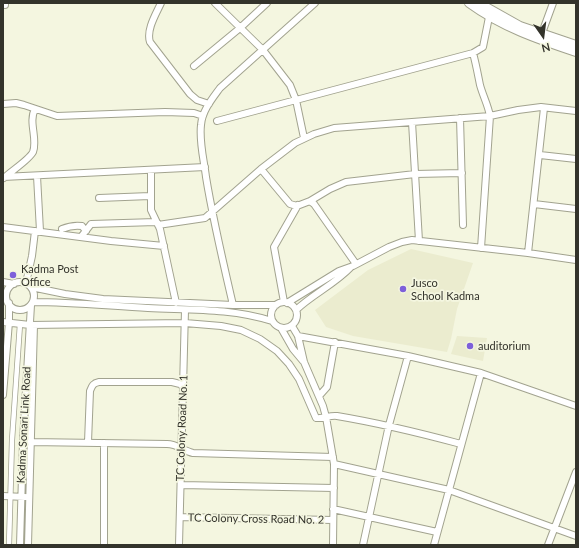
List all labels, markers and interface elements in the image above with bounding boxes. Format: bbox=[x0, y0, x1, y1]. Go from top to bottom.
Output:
north arrow bbox=[523, 16, 563, 56]
text: N bbox=[540, 41, 552, 55]
place label: Kadma Post Office bbox=[21, 262, 78, 288]
marker: Kadma Post Office bbox=[8, 270, 18, 280]
place label: Jusco School Kadma bbox=[411, 276, 480, 302]
marker: Jusco School Kadma bbox=[398, 284, 408, 294]
place label: auditorium bbox=[478, 339, 530, 353]
marker: auditorium bbox=[465, 341, 475, 351]
street label: Kadma Sonari Link Road bbox=[14, 366, 34, 484]
street label: TC Colony Road No. 1 bbox=[174, 375, 190, 481]
street label: TC Colony Cross Road No. 2 bbox=[188, 511, 324, 527]

